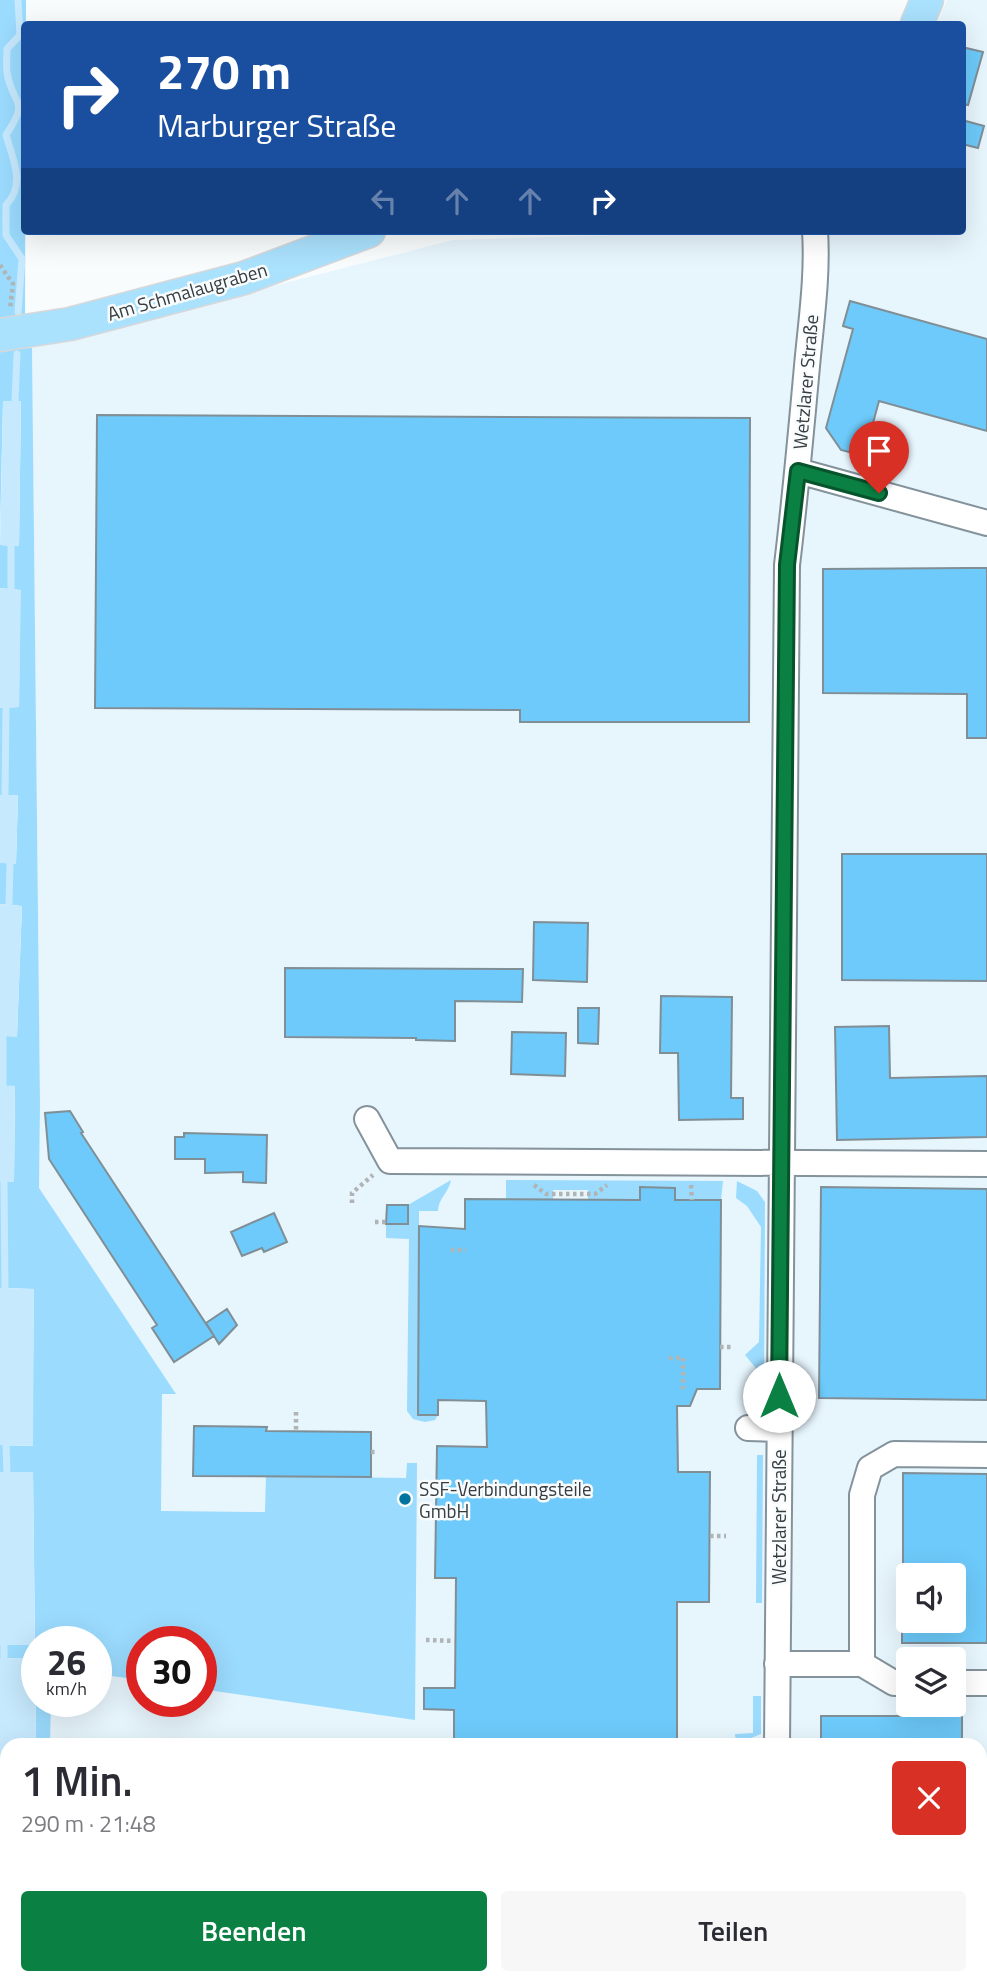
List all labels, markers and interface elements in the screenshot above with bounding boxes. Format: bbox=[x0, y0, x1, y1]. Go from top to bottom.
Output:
text: 270 m bbox=[157, 33, 291, 108]
icon: right bbox=[42, 49, 133, 140]
text: Marburger Straße bbox=[157, 101, 396, 149]
icon: left bbox=[365, 182, 403, 220]
icon: ahead bbox=[438, 182, 476, 220]
icon: ahead bbox=[511, 182, 549, 220]
icon: right bbox=[584, 182, 622, 220]
street label: Am Schmalaugraben bbox=[104, 254, 270, 328]
street label: Wetzlarer Straße bbox=[785, 313, 825, 451]
pin bbox=[849, 421, 909, 493]
icon: arrive bbox=[860, 432, 898, 470]
position arrow bbox=[742, 1359, 816, 1433]
street label: Wetzlarer Straße bbox=[764, 1449, 793, 1585]
place label: SSF-Verbindungsteile GmbH bbox=[419, 1474, 592, 1525]
marker: SSF-Verbindungsteile GmbH bbox=[397, 1491, 413, 1507]
map controls bbox=[896, 1563, 966, 1717]
button: sound bbox=[896, 1563, 966, 1633]
speed limit sign: 30 bbox=[126, 1626, 217, 1717]
text: 26 bbox=[47, 1635, 86, 1689]
button: layers bbox=[896, 1647, 966, 1717]
text: km/h bbox=[46, 1675, 87, 1702]
text: 1 Min. bbox=[21, 1748, 133, 1812]
button: close bbox=[892, 1761, 966, 1835]
text: 290 m · 21:48 bbox=[21, 1806, 156, 1841]
button: Beenden bbox=[21, 1891, 487, 1971]
button: Teilen bbox=[501, 1891, 966, 1971]

